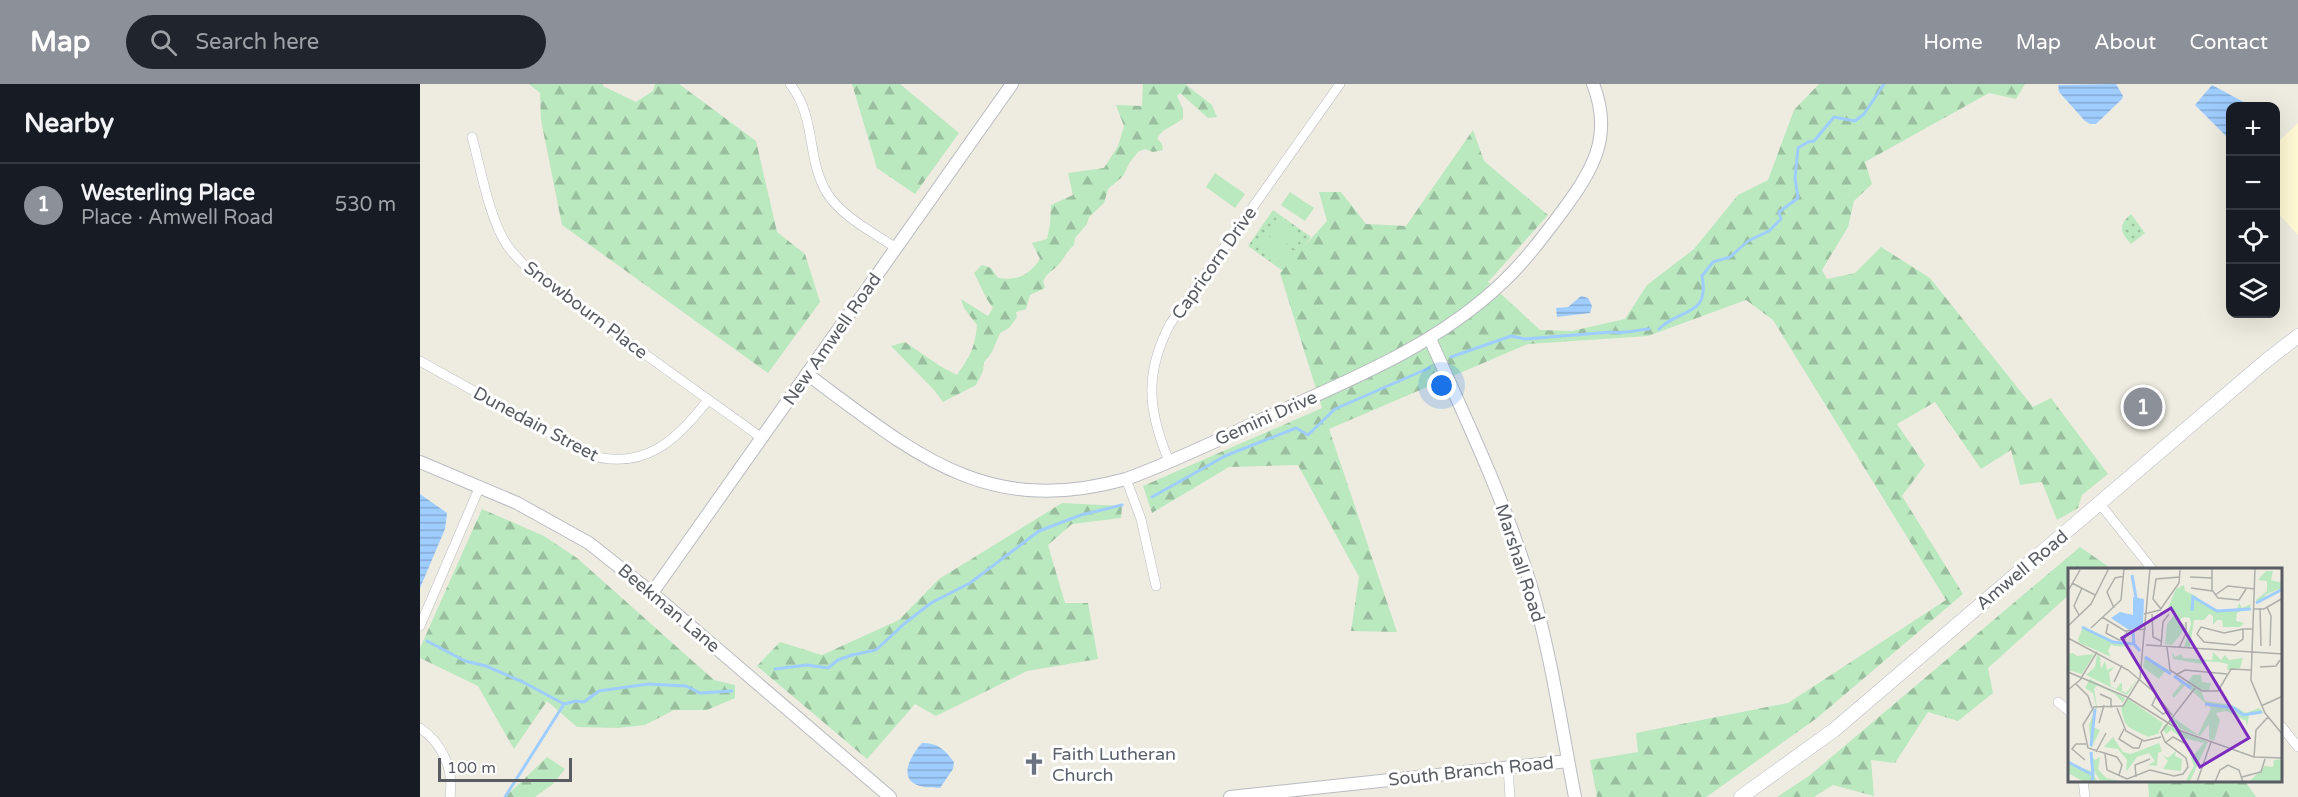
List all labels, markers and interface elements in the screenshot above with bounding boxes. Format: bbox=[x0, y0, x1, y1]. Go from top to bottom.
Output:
search box bbox=[126, 15, 546, 69]
text: Map bbox=[30, 25, 90, 59]
icon: search bbox=[147, 26, 180, 59]
text: Search here bbox=[195, 29, 319, 55]
text: Home bbox=[1923, 30, 1983, 55]
text: Map bbox=[2016, 30, 2061, 55]
text: About bbox=[2094, 30, 2156, 55]
text: Contact bbox=[2189, 30, 2268, 55]
map controls bbox=[2226, 102, 2280, 318]
button: + bbox=[2226, 102, 2280, 156]
text: Nearby bbox=[24, 108, 114, 139]
button: − bbox=[2226, 156, 2280, 210]
text: Westerling Place bbox=[81, 180, 255, 206]
text: 1 bbox=[37, 193, 50, 217]
text: 530 m bbox=[335, 193, 396, 217]
street label: Capricorn Drive bbox=[1167, 202, 1261, 324]
text: Place · Amwell Road bbox=[81, 206, 273, 230]
button: locate bbox=[2226, 210, 2280, 264]
street label: Snowbourn Place bbox=[520, 256, 652, 364]
button: layers bbox=[2226, 264, 2280, 318]
street label: New Amwell Road bbox=[778, 269, 886, 409]
your location bbox=[1427, 371, 1456, 400]
street label: Dunedain Street bbox=[470, 382, 602, 466]
pin: 1 bbox=[2124, 384, 2162, 430]
street label: Gemini Drive bbox=[1212, 386, 1320, 450]
street label: Marshall Road bbox=[1491, 501, 1549, 625]
street label: Amwell Road bbox=[1972, 525, 2072, 615]
street label: Beekman Lane bbox=[613, 559, 725, 657]
inset map bbox=[2068, 568, 2283, 782]
place label: Faith Lutheran Church bbox=[1052, 743, 1176, 786]
church icon: Faith Lutheran Church bbox=[1021, 751, 1047, 777]
street label: South Branch Road bbox=[1387, 751, 1555, 791]
scale bar bbox=[438, 755, 572, 782]
text: 100 m bbox=[447, 758, 496, 778]

